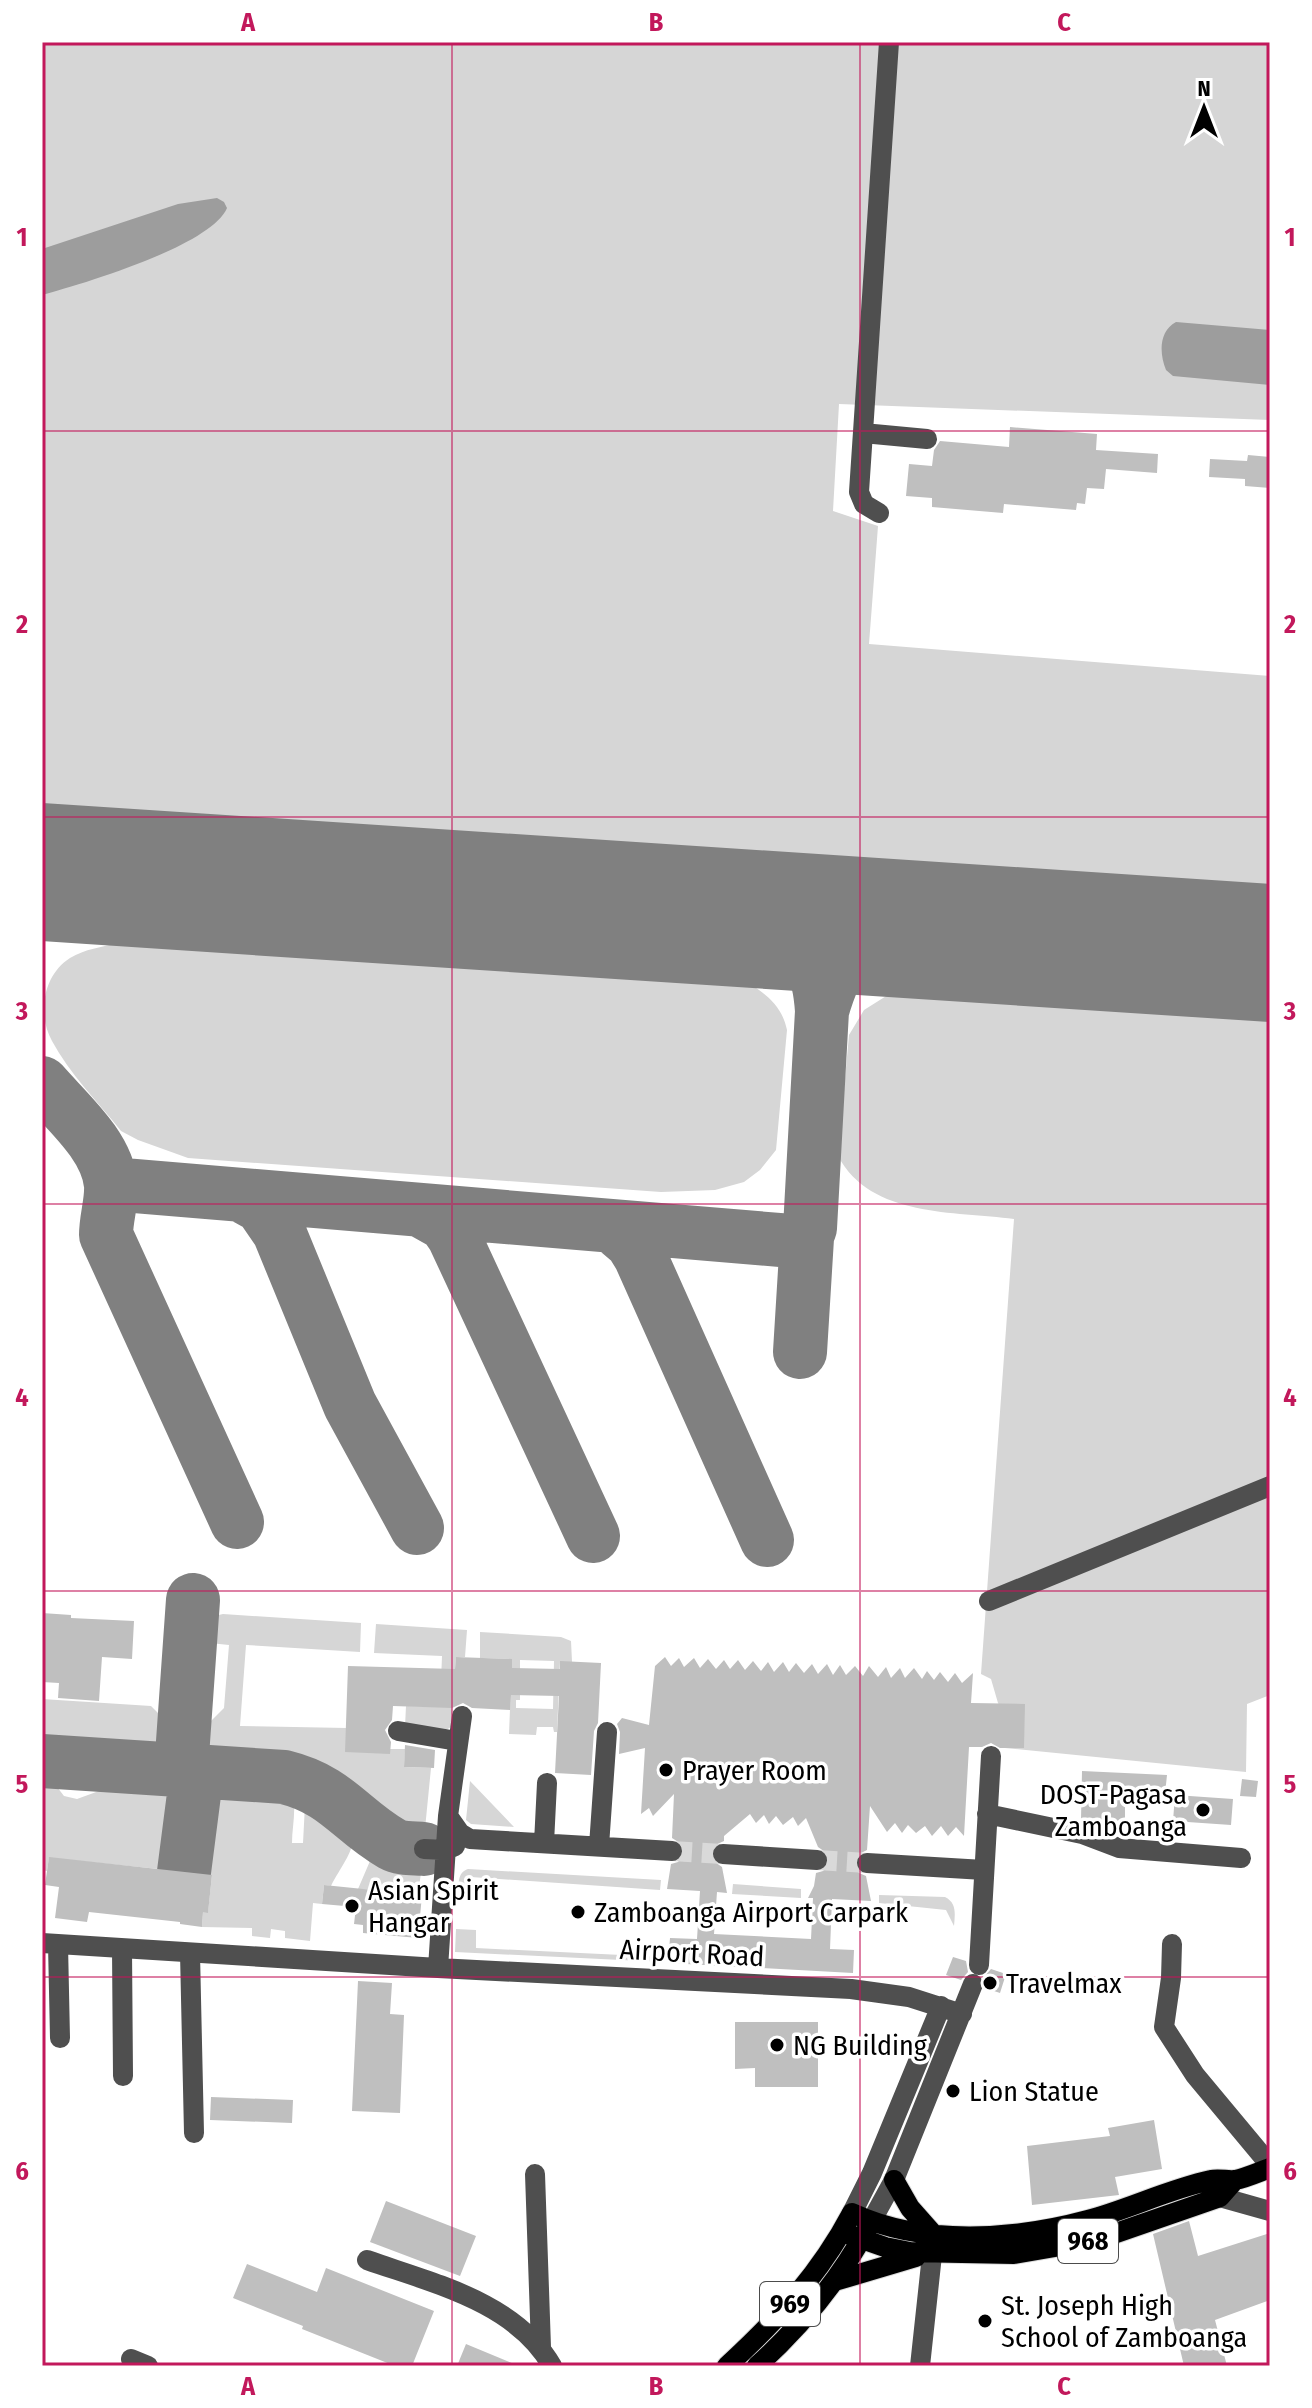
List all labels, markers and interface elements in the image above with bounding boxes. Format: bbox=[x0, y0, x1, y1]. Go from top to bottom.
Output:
text: A bbox=[240, 7, 256, 38]
text: B bbox=[649, 7, 664, 38]
text: C bbox=[1057, 7, 1071, 38]
north arrow bbox=[1164, 68, 1244, 148]
text: N bbox=[1197, 75, 1211, 102]
text: 1 bbox=[17, 222, 28, 253]
text: 1 bbox=[1285, 222, 1296, 253]
text: 2 bbox=[15, 609, 28, 640]
text: 2 bbox=[1283, 609, 1296, 640]
text: 3 bbox=[15, 996, 28, 1027]
text: 3 bbox=[1283, 996, 1296, 1027]
text: 4 bbox=[15, 1382, 29, 1413]
text: 4 bbox=[1283, 1382, 1297, 1413]
place label: Prayer Room bbox=[682, 1754, 827, 1787]
marker: Prayer Room bbox=[657, 1761, 675, 1779]
text: 5 bbox=[16, 1769, 29, 1800]
text: 5 bbox=[1284, 1769, 1297, 1800]
place label: DOST-Pagasa Zamboanga bbox=[1040, 1778, 1187, 1843]
marker: DOST-Pagasa Zamboanga bbox=[1194, 1801, 1212, 1819]
place label: Asian Spirit Hangar bbox=[368, 1874, 499, 1939]
place label: Zamboanga Airport Carpark bbox=[594, 1896, 909, 1929]
marker: Asian Spirit Hangar bbox=[343, 1897, 361, 1915]
marker: Zamboanga Airport Carpark bbox=[569, 1903, 587, 1921]
street label: Airport Road bbox=[619, 1933, 765, 1973]
place label: Travelmax bbox=[1006, 1967, 1122, 2000]
marker: Travelmax bbox=[981, 1974, 999, 1992]
place label: NG Building bbox=[793, 2029, 928, 2062]
marker: NG Building bbox=[768, 2036, 786, 2054]
place label: Lion Statue bbox=[969, 2075, 1099, 2108]
marker: Lion Statue bbox=[944, 2082, 962, 2100]
text: 6 bbox=[15, 2156, 29, 2187]
text: 6 bbox=[1283, 2156, 1297, 2187]
road number: 968 bbox=[1058, 2219, 1118, 2263]
road number: 969 bbox=[760, 2282, 820, 2326]
place label: St. Joseph High School of Zamboanga bbox=[1001, 2289, 1247, 2354]
marker: St. Joseph High School of Zamboanga bbox=[976, 2312, 994, 2330]
text: A bbox=[240, 2371, 256, 2402]
text: B bbox=[649, 2371, 664, 2402]
text: C bbox=[1057, 2371, 1071, 2402]

